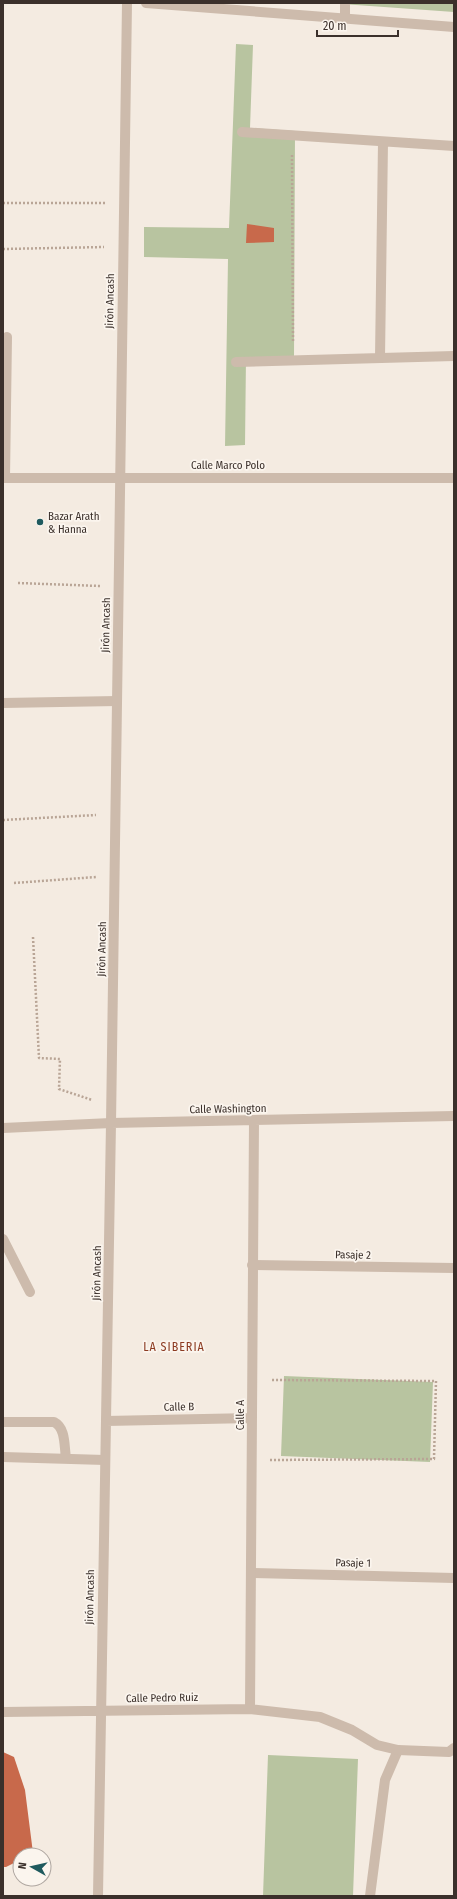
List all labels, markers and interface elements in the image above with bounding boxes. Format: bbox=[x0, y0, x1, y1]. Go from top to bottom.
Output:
scale bar bbox=[317, 12, 398, 38]
text: 20 m bbox=[323, 19, 347, 33]
street label: Jirón Ancash bbox=[103, 273, 117, 329]
street label: Calle Marco Polo bbox=[191, 459, 265, 472]
place label: Bazar Arath & Hanna bbox=[48, 510, 100, 536]
marker: Bazar Arath & Hanna bbox=[35, 517, 45, 527]
street label: Jirón Ancash bbox=[99, 597, 113, 653]
street label: Jirón Ancash bbox=[95, 921, 109, 977]
street label: Calle Washington bbox=[189, 1102, 267, 1116]
street label: Jirón Ancash bbox=[90, 1245, 104, 1301]
street label: Pasaje 2 bbox=[335, 1248, 371, 1262]
district label: LA SIBERIA bbox=[143, 1340, 205, 1354]
street label: Calle B bbox=[164, 1400, 194, 1414]
street label: Calle A bbox=[234, 1400, 247, 1430]
street label: Pasaje 1 bbox=[335, 1556, 371, 1570]
street label: Jirón Ancash bbox=[83, 1569, 97, 1625]
street label: Calle Pedro Ruiz bbox=[126, 1691, 199, 1705]
north arrow bbox=[12, 1847, 52, 1887]
text: N bbox=[16, 1862, 29, 1870]

